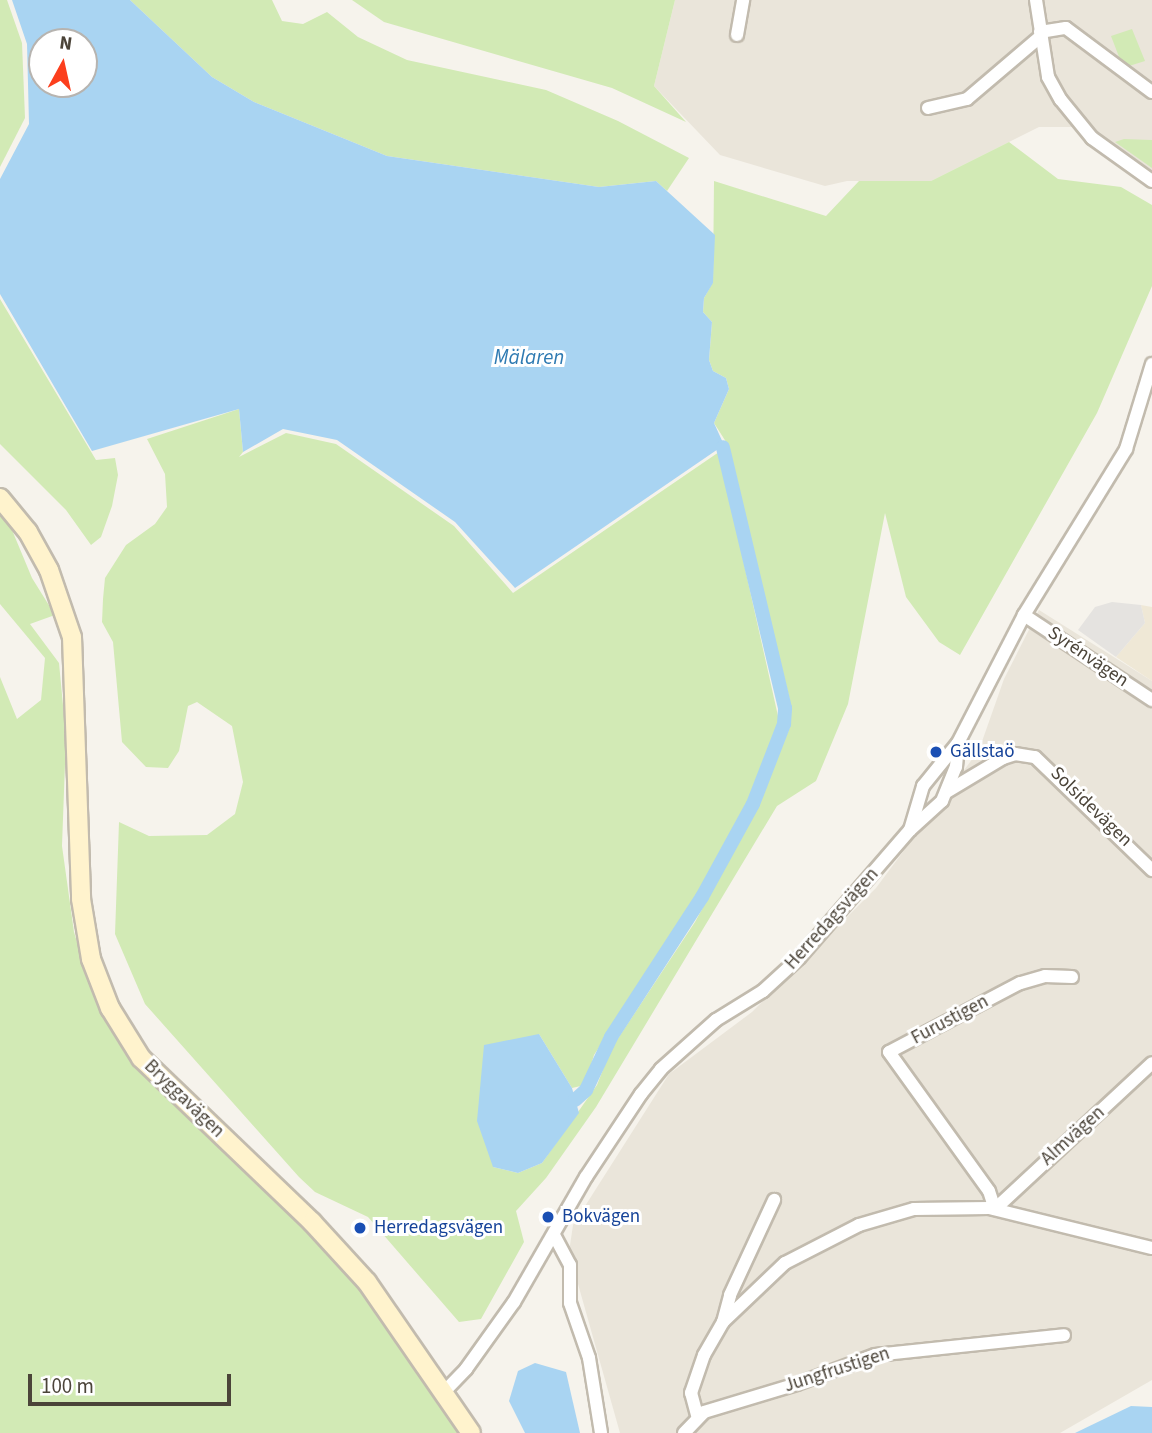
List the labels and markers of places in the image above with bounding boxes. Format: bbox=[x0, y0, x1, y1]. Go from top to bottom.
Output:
place label: Gällstaö bbox=[950, 741, 1014, 763]
marker: Gällstaö bbox=[928, 744, 944, 760]
place label: Bokvägen bbox=[562, 1206, 640, 1228]
marker: Bokvägen bbox=[540, 1209, 556, 1225]
place label: Herredagsvägen bbox=[374, 1217, 503, 1239]
marker: Herredagsvägen bbox=[352, 1220, 368, 1236]

